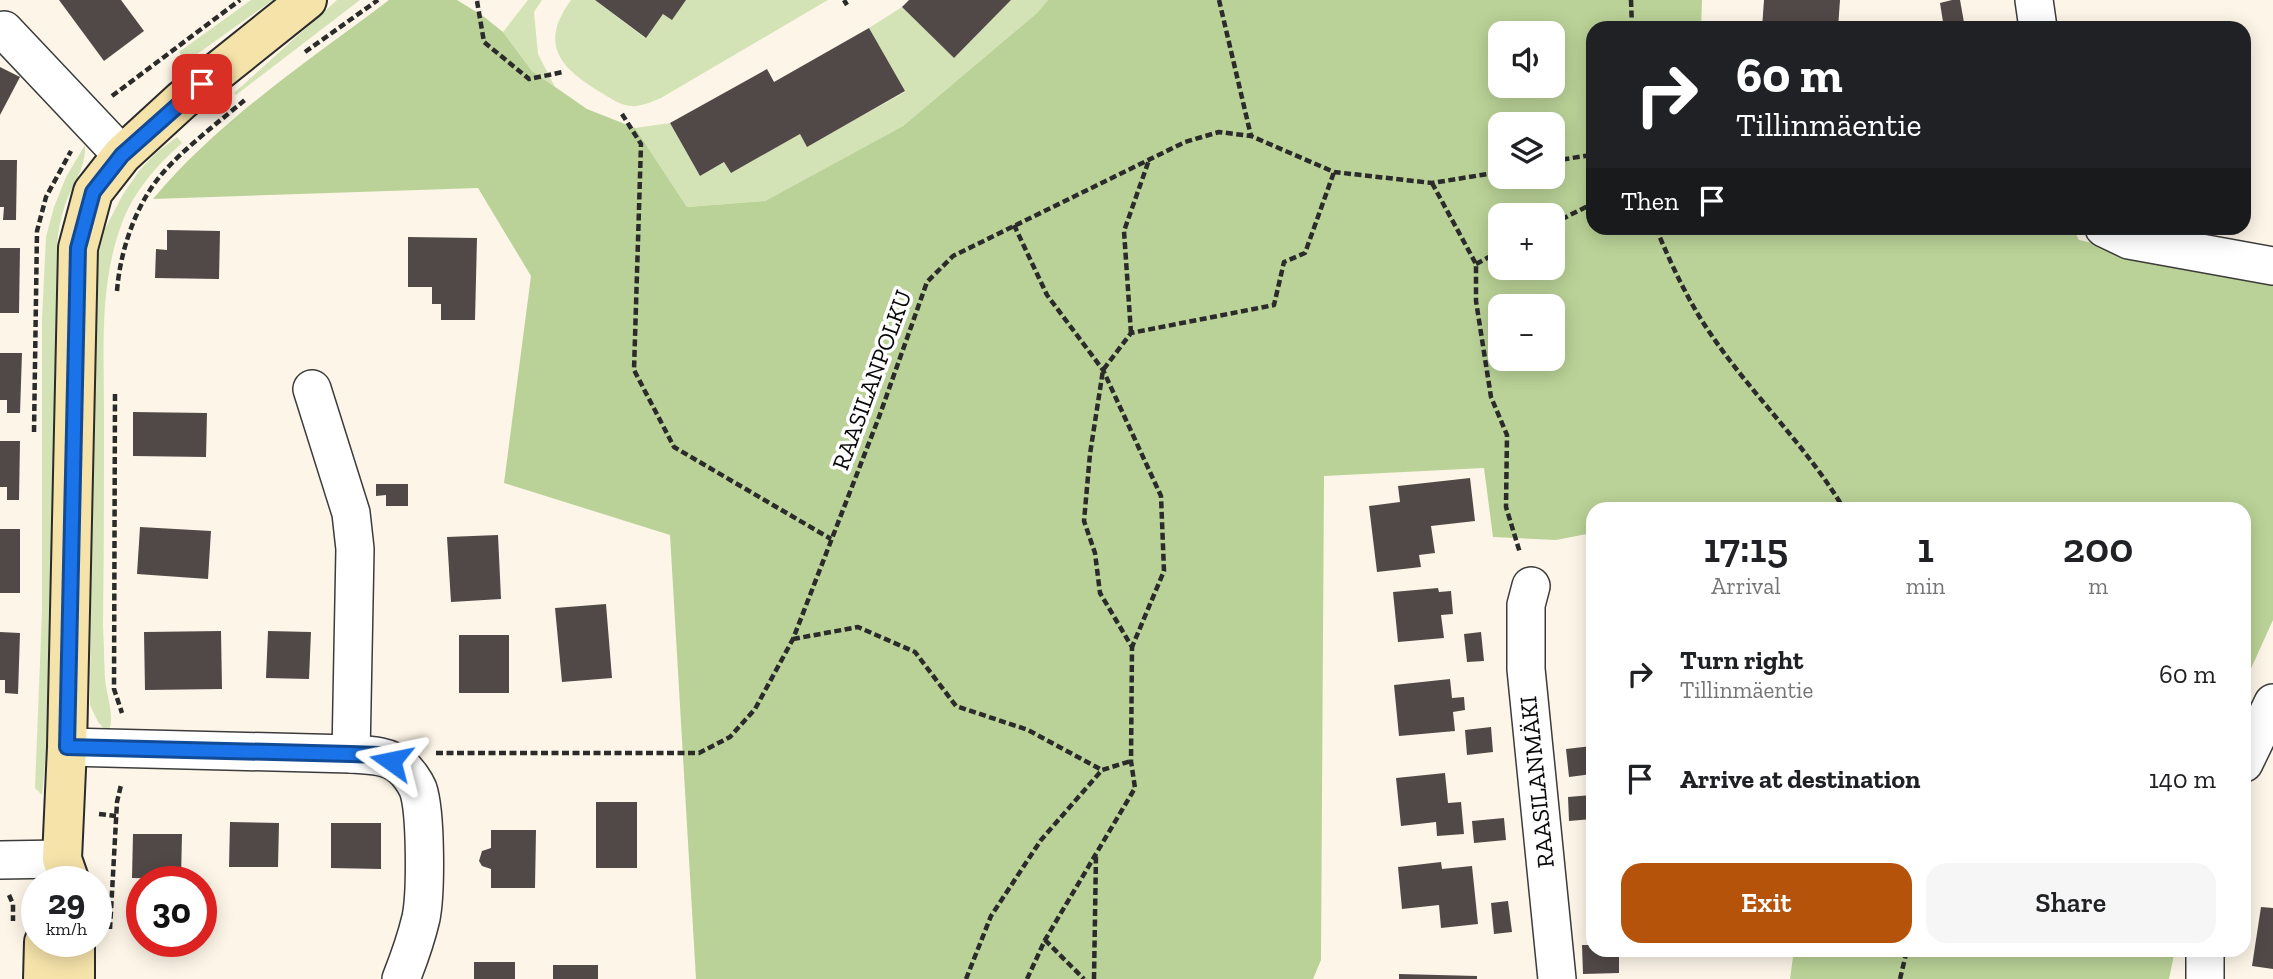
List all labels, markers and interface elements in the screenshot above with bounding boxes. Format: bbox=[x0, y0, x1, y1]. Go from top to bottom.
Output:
map controls bbox=[1488, 21, 1565, 371]
button: sound bbox=[1488, 21, 1565, 98]
text: 60 m bbox=[1736, 46, 1843, 105]
icon: right bbox=[1621, 49, 1712, 140]
pin bbox=[172, 54, 232, 114]
icon: arrive bbox=[183, 65, 221, 103]
text: Tillinmäentie bbox=[1736, 106, 1921, 144]
button: layers bbox=[1488, 112, 1565, 189]
icon: arrive bbox=[1693, 182, 1731, 220]
text: Then bbox=[1621, 185, 1679, 217]
button: + bbox=[1488, 203, 1565, 280]
street label: RAASILANPOLKU bbox=[826, 286, 918, 474]
button: − bbox=[1488, 294, 1565, 371]
text: 17:15 bbox=[1704, 522, 1788, 573]
text: 1 bbox=[1917, 522, 1934, 573]
text: 200 bbox=[2063, 522, 2133, 573]
text: Arrival bbox=[1711, 572, 1781, 600]
text: min bbox=[1906, 572, 1945, 600]
text: m bbox=[2088, 572, 2108, 600]
text: Turn right bbox=[1680, 644, 1803, 676]
icon: right bbox=[1621, 655, 1659, 693]
text: 60 m bbox=[2159, 658, 2216, 690]
text: Tillinmäentie bbox=[1680, 676, 1813, 704]
street label: RAASILANMÄKI bbox=[1513, 695, 1560, 869]
position arrow bbox=[354, 724, 428, 798]
icon: arrive bbox=[1621, 760, 1659, 798]
text: Arrive at destination bbox=[1680, 763, 1920, 795]
text: 140 m bbox=[2149, 763, 2216, 795]
button: Exit bbox=[1621, 863, 1912, 943]
button: Share bbox=[1926, 863, 2216, 943]
speed limit sign: 30 bbox=[126, 866, 217, 957]
text: 29 bbox=[48, 881, 85, 923]
text: km/h bbox=[46, 918, 87, 940]

